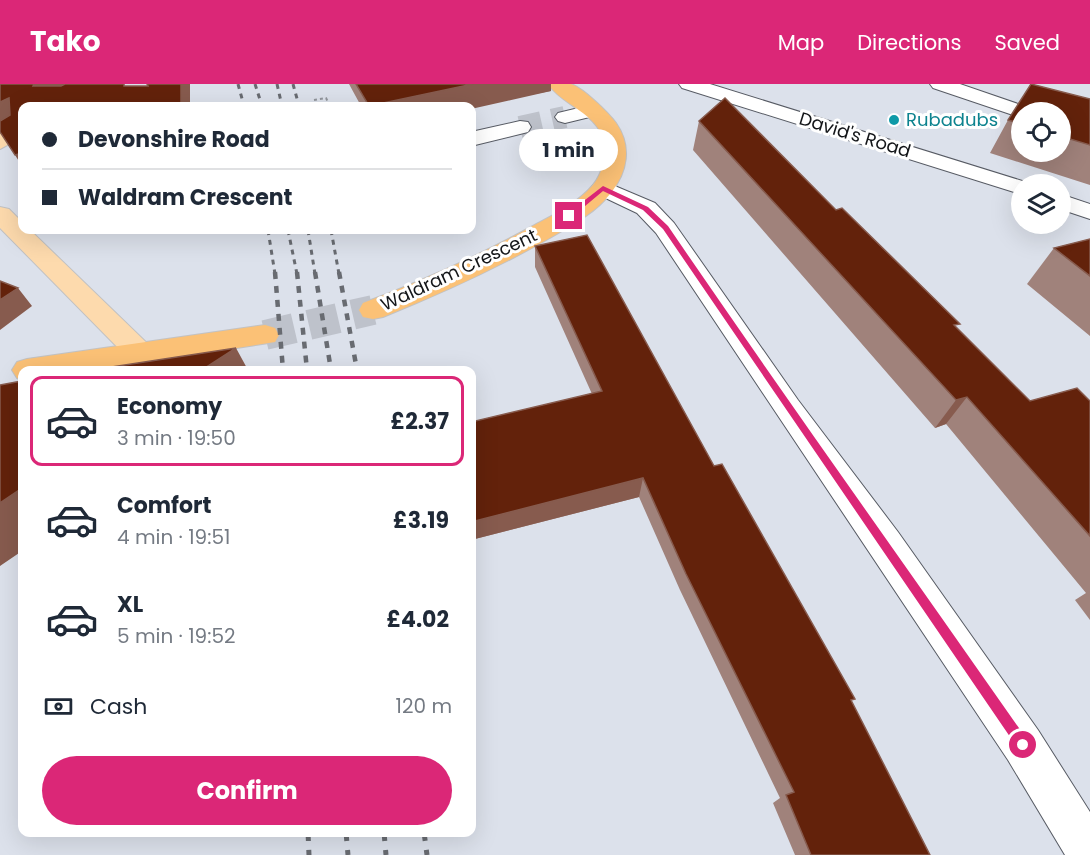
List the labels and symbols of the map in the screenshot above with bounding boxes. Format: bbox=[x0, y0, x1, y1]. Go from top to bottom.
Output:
street label: David's Road bbox=[796, 106, 914, 163]
place label: Rubadubs bbox=[906, 107, 998, 132]
marker: Rubadubs bbox=[887, 113, 901, 127]
callout: 1 min bbox=[520, 129, 618, 171]
route end bbox=[555, 202, 582, 229]
street label: Waldram Crescent bbox=[377, 222, 541, 317]
route start bbox=[1009, 731, 1036, 758]

